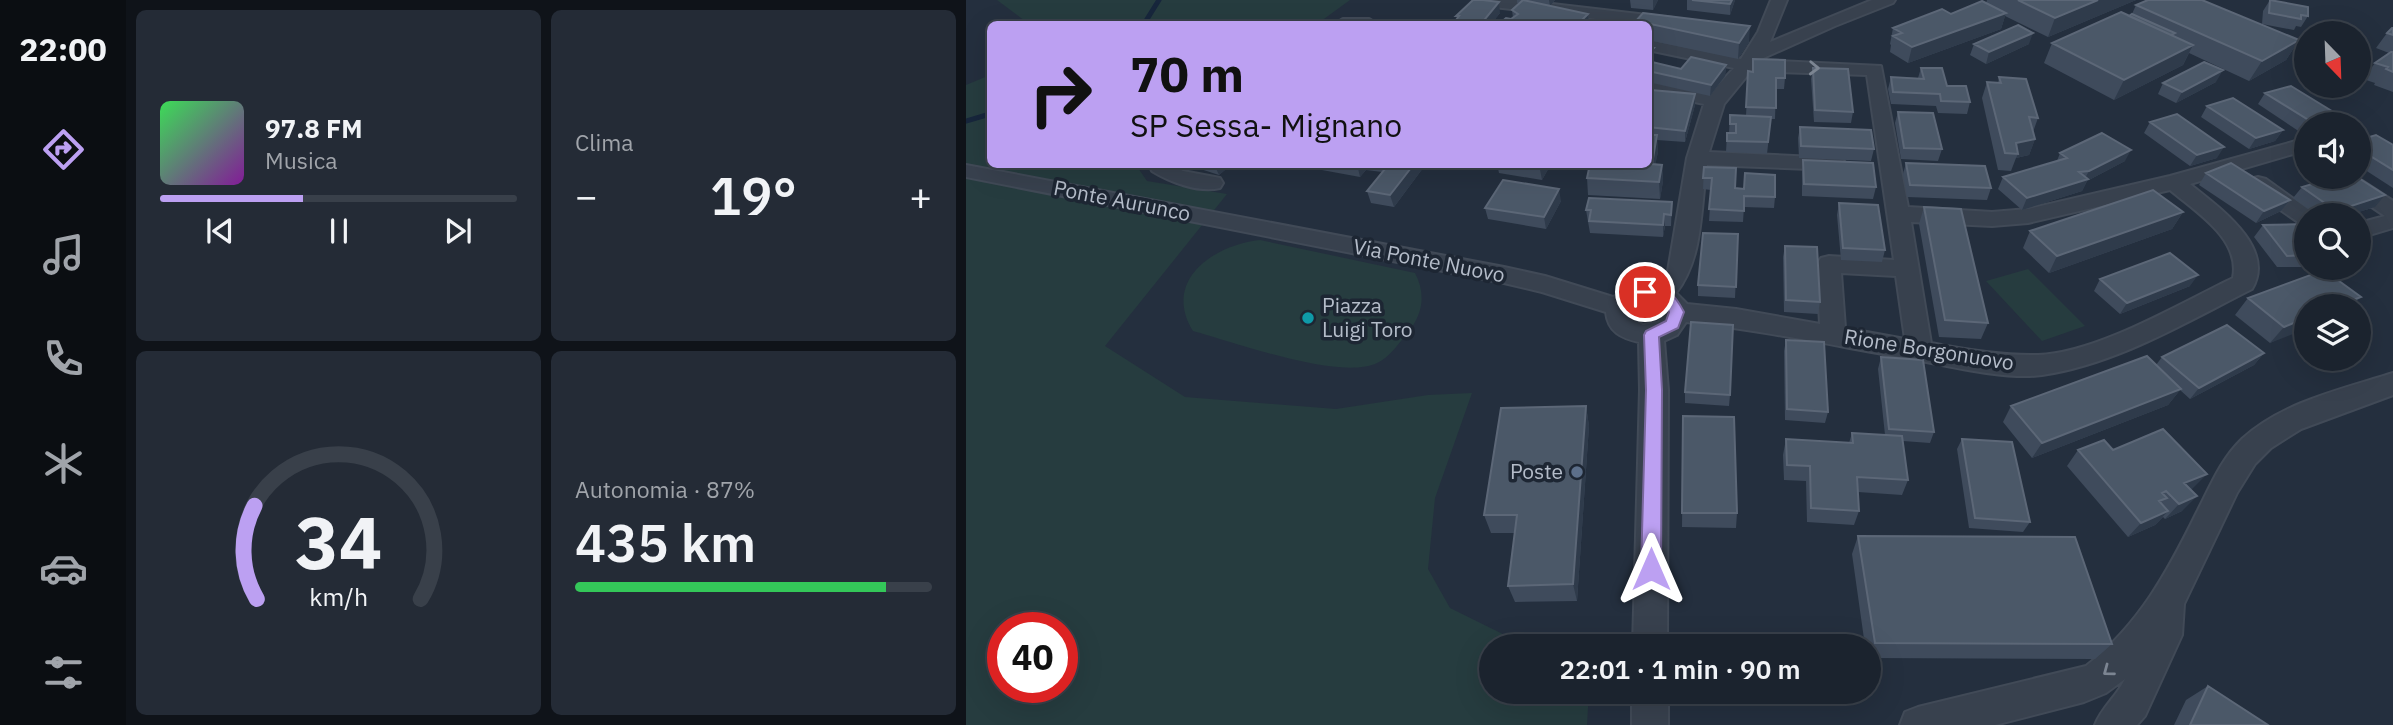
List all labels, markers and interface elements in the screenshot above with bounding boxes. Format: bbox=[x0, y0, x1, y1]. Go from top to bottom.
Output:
north arrow bbox=[2294, 21, 2371, 98]
map controls bbox=[2294, 21, 2371, 371]
text: 22:00 bbox=[19, 28, 107, 70]
text: 70 m bbox=[1130, 42, 1244, 105]
icon: right bbox=[1015, 49, 1106, 140]
one-way arrow bbox=[1809, 60, 1820, 75]
text: SP Sessa- Mignano bbox=[1130, 104, 1402, 146]
text: 97.8 FM bbox=[265, 111, 363, 145]
button: sound bbox=[2294, 112, 2371, 189]
icon: directions bbox=[39, 125, 88, 174]
text: Clima bbox=[575, 127, 634, 157]
text: Musica bbox=[265, 145, 338, 175]
text: 19° bbox=[710, 162, 797, 229]
text: − bbox=[575, 171, 598, 220]
text: + bbox=[909, 171, 932, 220]
street label: Ponte Aurunco bbox=[1051, 173, 1193, 227]
button: search bbox=[2294, 203, 2371, 280]
icon: previous bbox=[201, 212, 239, 250]
icon: pause bbox=[320, 212, 358, 250]
icon: next bbox=[439, 212, 477, 250]
icon: music bbox=[39, 230, 88, 279]
street label: Via Ponte Nuovo bbox=[1351, 232, 1508, 288]
pin bbox=[1615, 262, 1675, 322]
icon: arrive bbox=[1626, 273, 1664, 311]
place label: Piazza Luigi Toro bbox=[1322, 291, 1413, 343]
button: layers bbox=[2294, 294, 2371, 371]
marker: Piazza Luigi Toro bbox=[1300, 310, 1316, 326]
street label: Rione Borgonuovo bbox=[1842, 322, 2016, 376]
icon: phone bbox=[39, 334, 88, 383]
icon: climate bbox=[39, 439, 88, 488]
place label: Poste bbox=[1510, 457, 1563, 485]
marker: Poste bbox=[1569, 464, 1585, 480]
text: Autonomia · 87% bbox=[575, 474, 755, 504]
text: 34 bbox=[295, 494, 382, 589]
text: 435 km bbox=[575, 509, 756, 576]
position arrow bbox=[1614, 532, 1688, 606]
icon: car bbox=[39, 544, 88, 593]
text: km/h bbox=[309, 580, 368, 613]
speed limit sign: 40 bbox=[987, 612, 1078, 703]
icon: filters bbox=[39, 648, 88, 697]
text: 22:01 · 1 min · 90 m bbox=[1559, 652, 1801, 686]
one-way arrow bbox=[2103, 662, 2116, 675]

